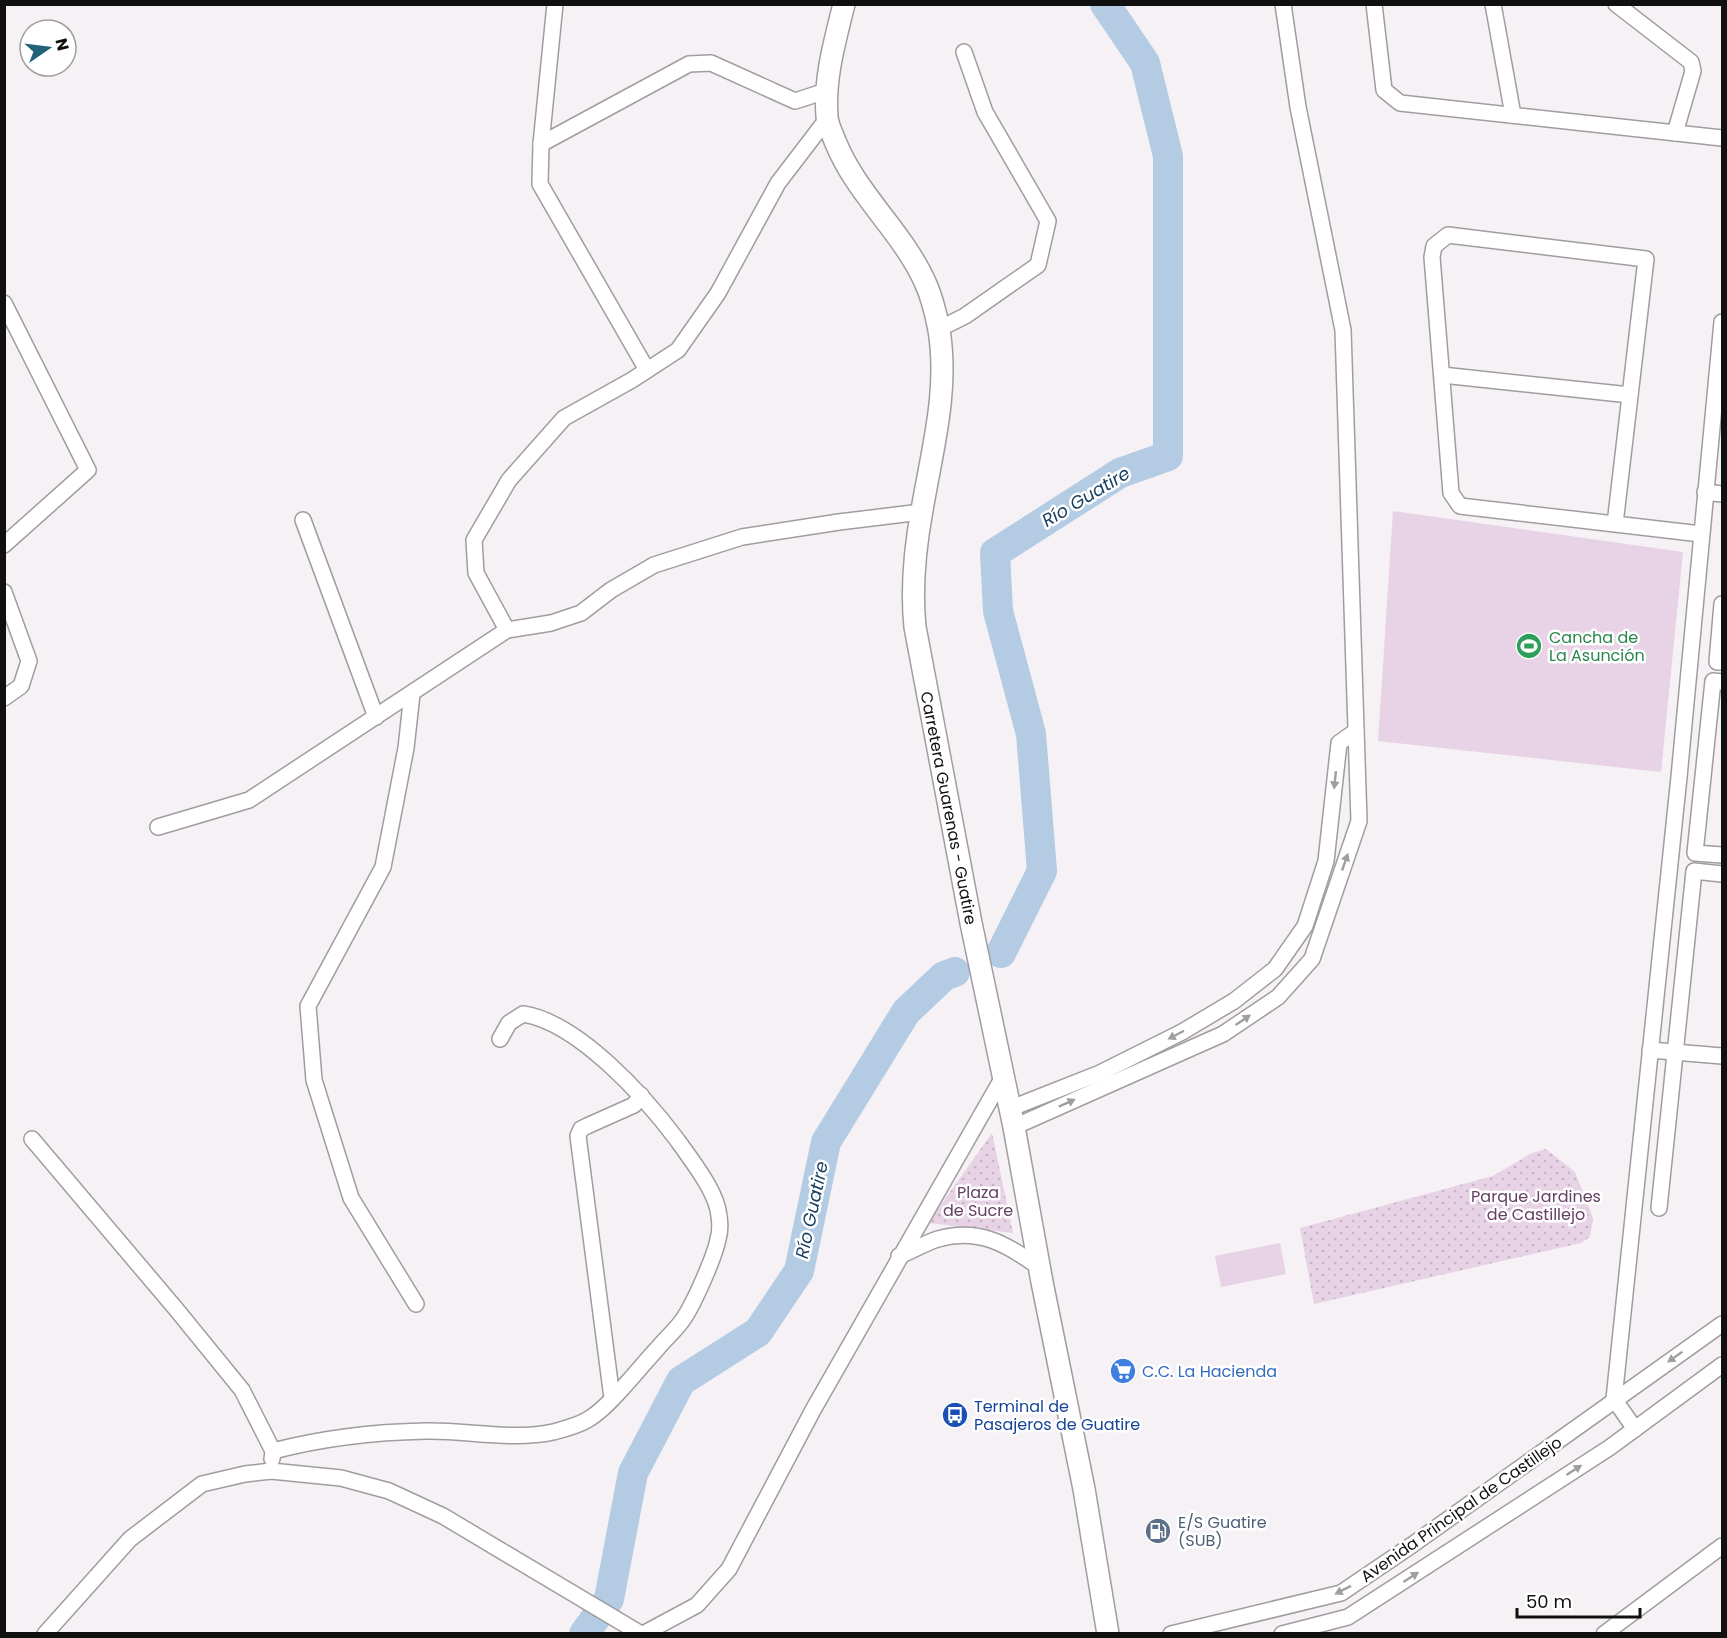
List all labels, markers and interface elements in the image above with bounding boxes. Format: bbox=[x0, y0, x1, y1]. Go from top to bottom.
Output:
north arrow bbox=[18, 18, 78, 78]
text: N bbox=[49, 36, 75, 53]
water label: Río Guatire bbox=[1037, 460, 1135, 533]
place label: Cancha de La Asunción bbox=[1549, 626, 1645, 667]
sports icon: Cancha de La Asunción bbox=[1514, 631, 1544, 661]
street label: Carretera Guarenas - Guatire bbox=[915, 690, 982, 927]
one-way arrow bbox=[1330, 771, 1340, 790]
one-way arrow bbox=[1341, 853, 1350, 871]
one-way arrow bbox=[1235, 1015, 1251, 1026]
one-way arrow bbox=[1167, 1029, 1185, 1039]
one-way arrow bbox=[1058, 1097, 1076, 1107]
water label: Río Guatire bbox=[789, 1159, 834, 1261]
park label: Plaza de Sucre bbox=[943, 1181, 1013, 1222]
park label: Parque Jardines de Castillejo bbox=[1471, 1185, 1601, 1226]
one-way arrow bbox=[1667, 1351, 1683, 1363]
supermarket icon: C.C. La Hacienda bbox=[1108, 1356, 1138, 1386]
place label: C.C. La Hacienda bbox=[1142, 1360, 1277, 1383]
place label: Terminal de Pasajeros de Guatire bbox=[974, 1395, 1140, 1436]
bus stop icon: Terminal de Pasajeros de Guatire bbox=[940, 1400, 970, 1430]
street label: Avenida Principal de Castillejo bbox=[1356, 1431, 1567, 1588]
one-way arrow bbox=[1566, 1465, 1582, 1476]
place label: E/S Guatire (SUB) bbox=[1178, 1511, 1267, 1552]
fuel station icon: E/S Guatire (SUB) bbox=[1143, 1516, 1173, 1546]
one-way arrow bbox=[1402, 1571, 1419, 1582]
scale bar bbox=[1517, 1581, 1640, 1619]
one-way arrow bbox=[1335, 1585, 1352, 1595]
text: 50 m bbox=[1526, 1589, 1572, 1614]

